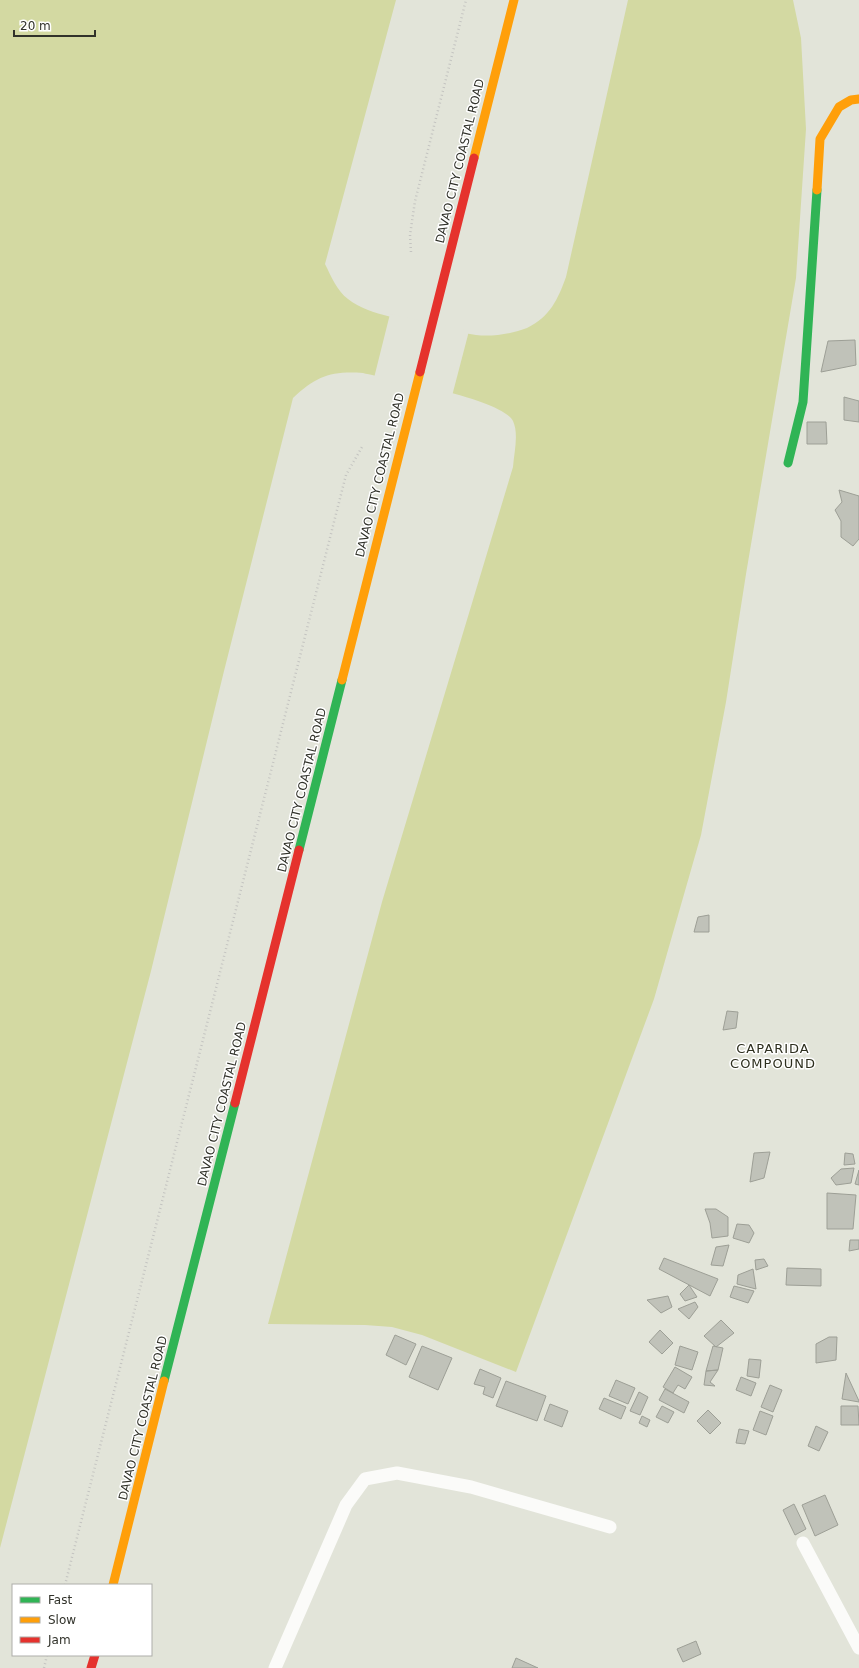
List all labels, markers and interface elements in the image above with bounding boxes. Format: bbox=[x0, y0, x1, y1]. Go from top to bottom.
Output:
scale bar bbox=[14, 12, 95, 38]
text: 20 m bbox=[20, 19, 51, 33]
street label: DAVAO CITY COASTAL ROAD bbox=[433, 77, 487, 245]
street label: DAVAO CITY COASTAL ROAD bbox=[353, 391, 407, 559]
street label: DAVAO CITY COASTAL ROAD bbox=[275, 706, 329, 874]
street label: DAVAO CITY COASTAL ROAD bbox=[195, 1020, 249, 1188]
district label: CAPARIDA COMPOUND bbox=[730, 1041, 816, 1071]
street label: DAVAO CITY COASTAL ROAD bbox=[116, 1334, 170, 1502]
legend bbox=[12, 1584, 152, 1656]
text: Fast bbox=[48, 1593, 72, 1607]
text: Slow bbox=[48, 1613, 76, 1627]
text: Jam bbox=[47, 1633, 71, 1647]

